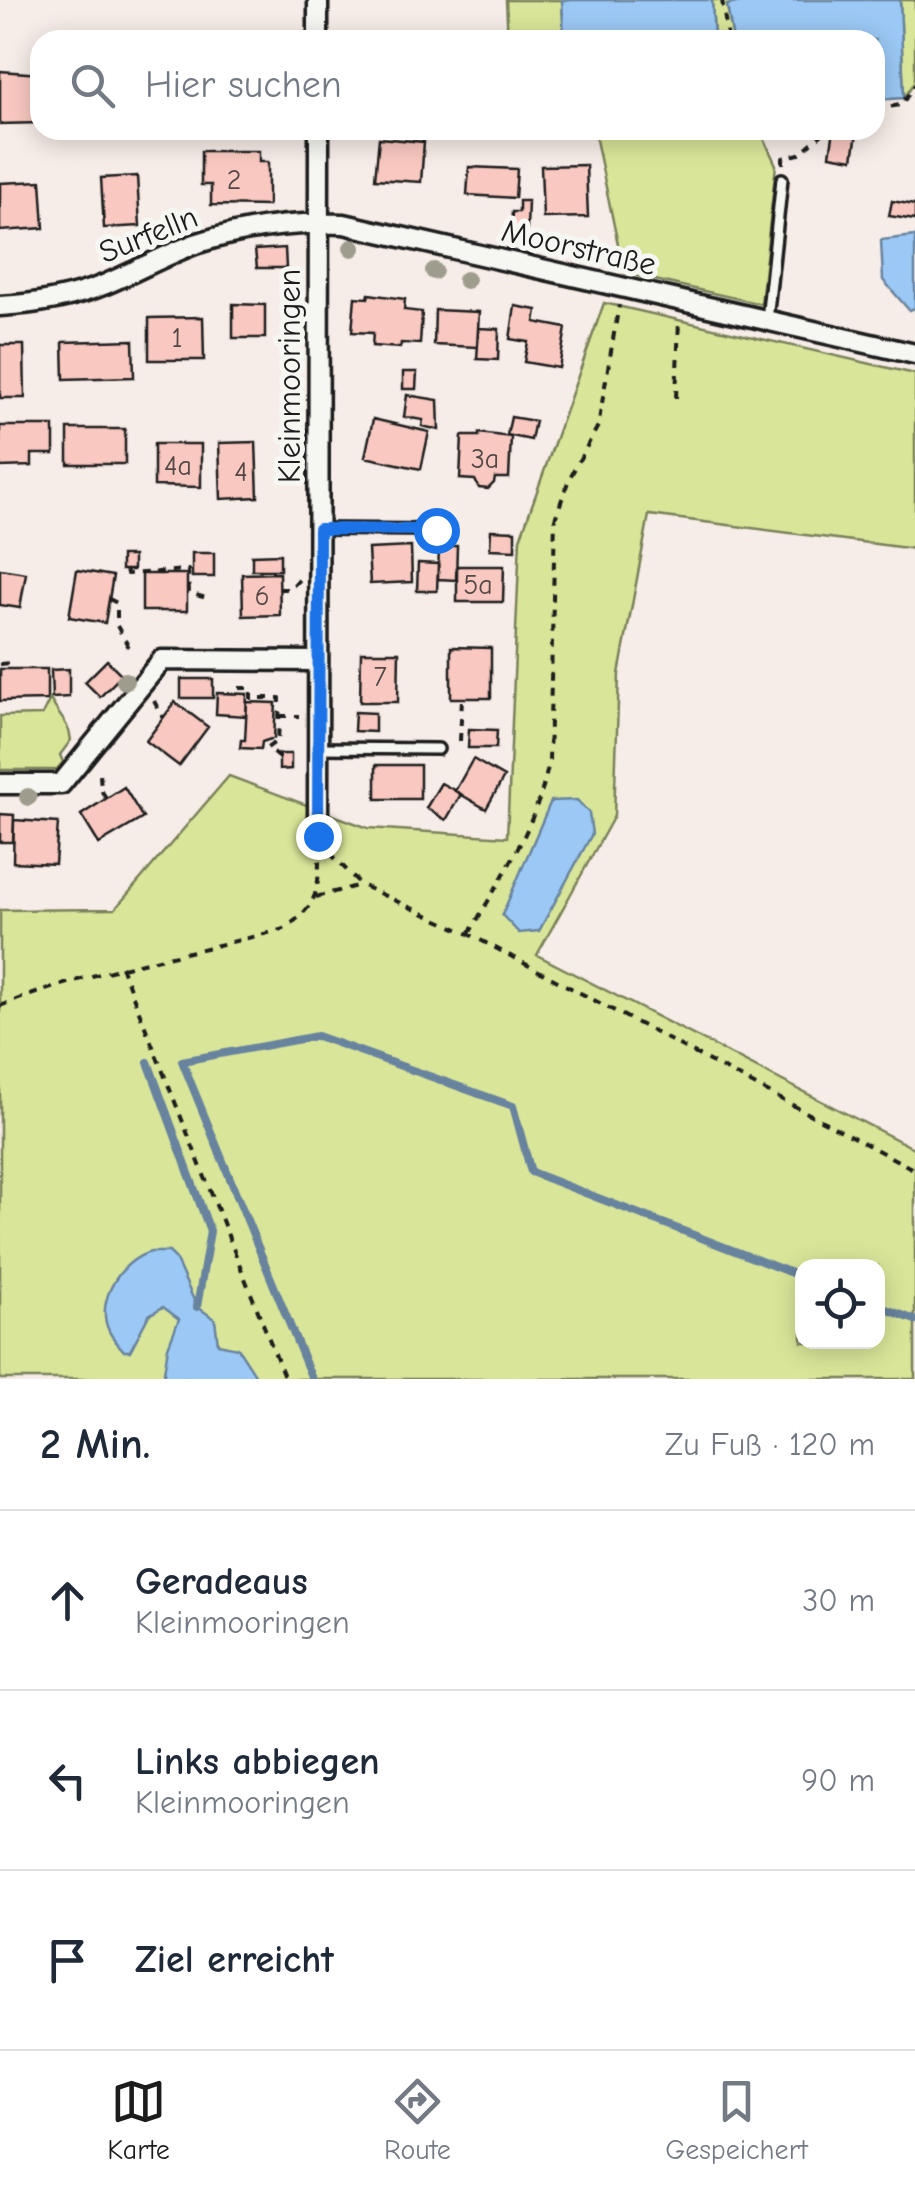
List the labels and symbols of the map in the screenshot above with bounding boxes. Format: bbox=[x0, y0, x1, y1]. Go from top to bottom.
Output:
house number: 2 bbox=[227, 164, 241, 196]
street label: Surfelln bbox=[94, 198, 203, 271]
street label: Moorstraße bbox=[498, 212, 660, 283]
street label: Kleinmooringen bbox=[271, 269, 308, 483]
house number: 1 bbox=[171, 322, 183, 354]
house number: 3a bbox=[471, 443, 499, 475]
house number: 4a bbox=[164, 450, 192, 482]
house number: 4 bbox=[234, 456, 248, 488]
route start bbox=[414, 508, 460, 554]
house number: 5a bbox=[463, 569, 493, 601]
house number: 6 bbox=[254, 580, 270, 612]
house number: 7 bbox=[373, 661, 387, 693]
route end bbox=[296, 814, 342, 860]

